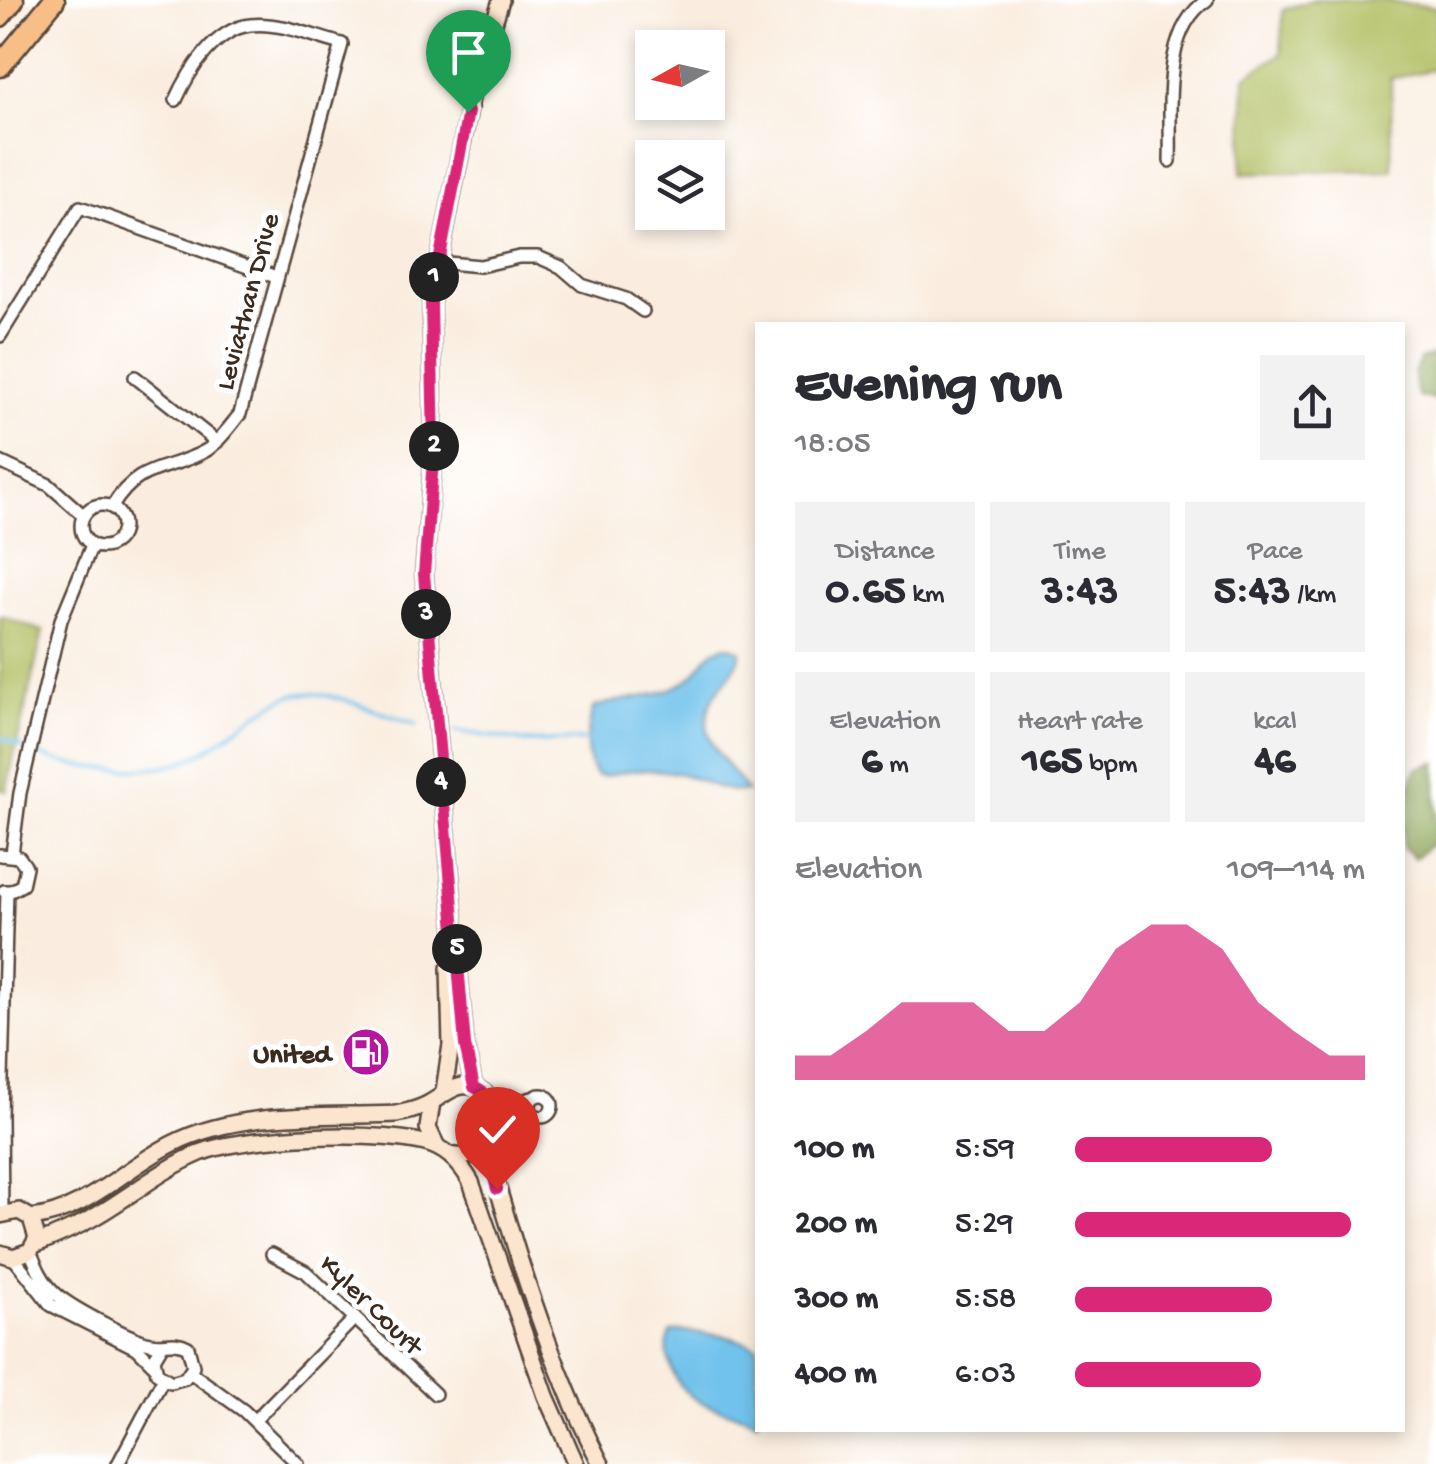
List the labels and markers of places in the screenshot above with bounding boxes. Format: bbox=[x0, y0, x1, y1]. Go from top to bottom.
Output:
pin bbox=[426, 10, 511, 113]
pin: 1 bbox=[409, 252, 459, 302]
pin: 2 bbox=[409, 421, 459, 471]
pin: 3 bbox=[401, 589, 451, 639]
pin: 4 bbox=[416, 757, 466, 807]
pin: 5 bbox=[432, 924, 482, 974]
fuel station icon: United bbox=[340, 1026, 392, 1078]
place label: United bbox=[253, 1040, 334, 1073]
pin bbox=[455, 1087, 540, 1190]

